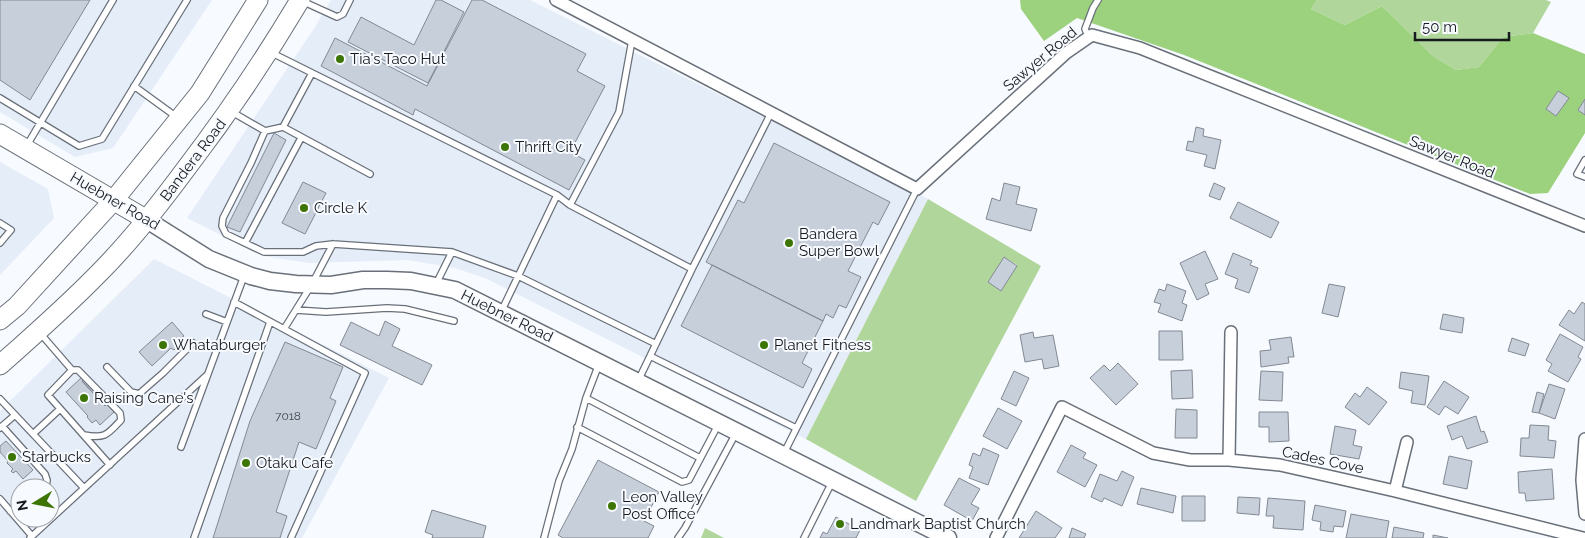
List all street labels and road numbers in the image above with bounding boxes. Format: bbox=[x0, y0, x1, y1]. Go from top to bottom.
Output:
street label: Sawyer Road bbox=[1000, 23, 1080, 95]
street label: Bandera Road bbox=[156, 115, 230, 205]
street label: Sawyer Road bbox=[1407, 132, 1497, 182]
street label: Huebner Road bbox=[67, 168, 163, 234]
street label: Huebner Road bbox=[458, 286, 556, 346]
street label: Cades Cove bbox=[1280, 443, 1366, 477]

